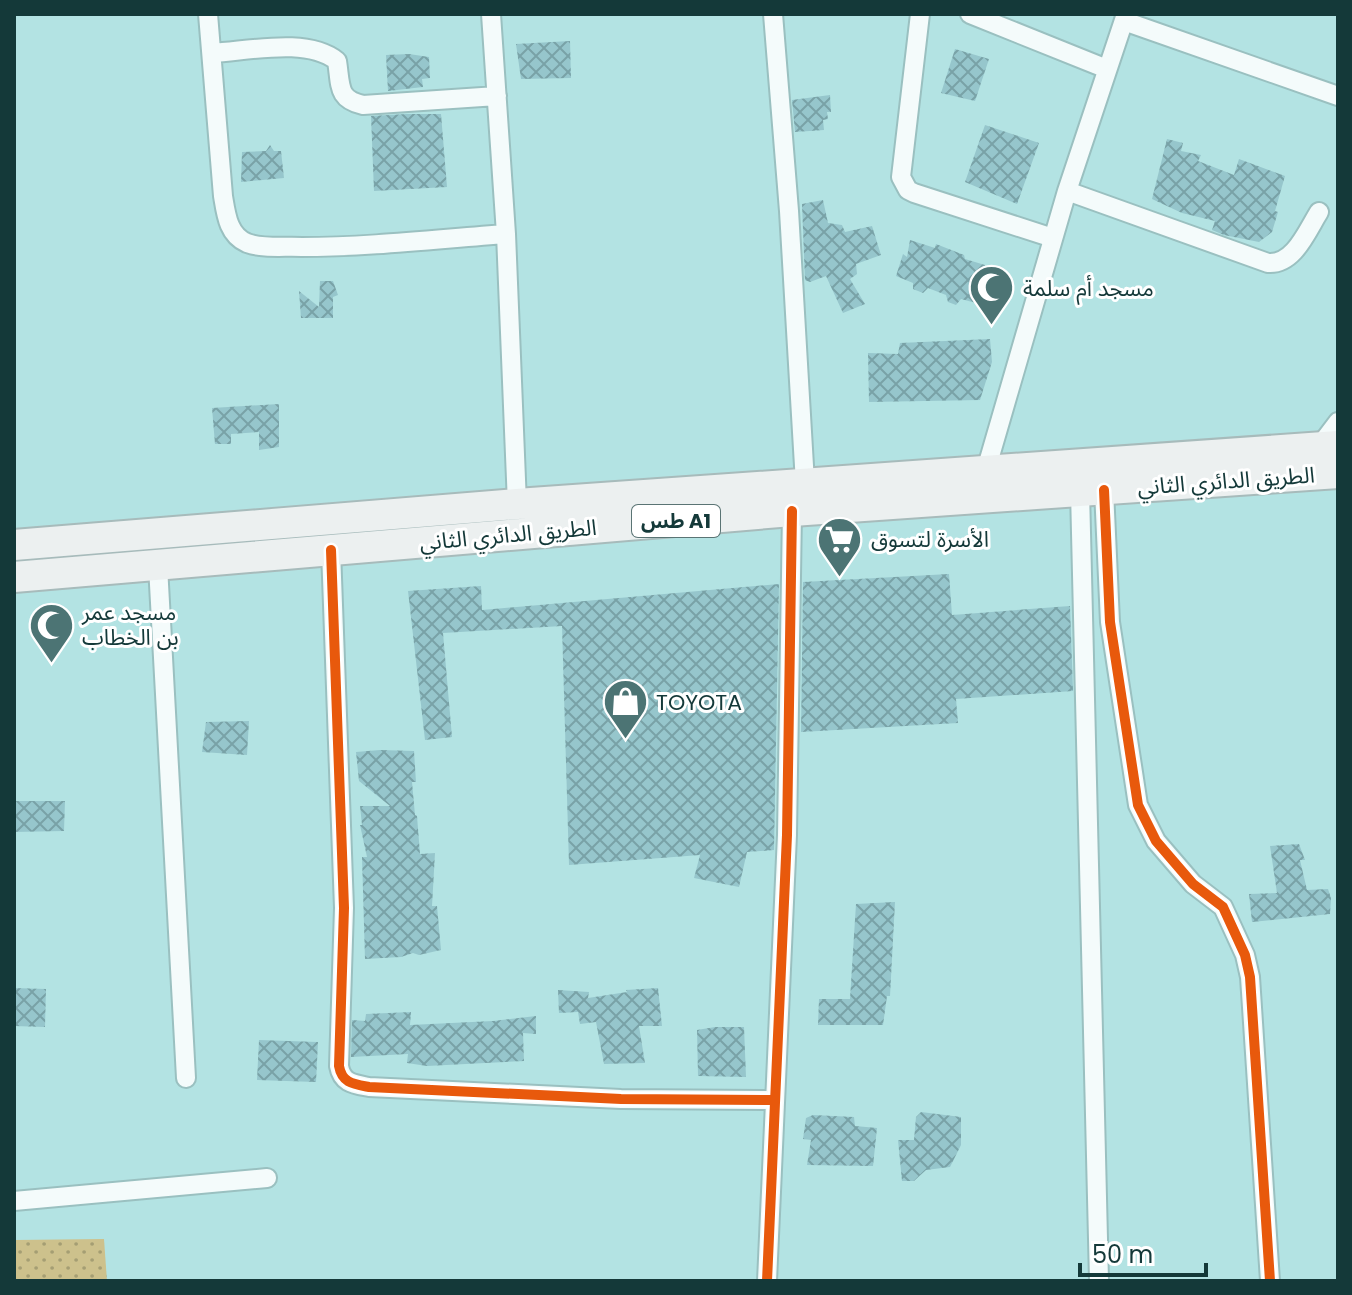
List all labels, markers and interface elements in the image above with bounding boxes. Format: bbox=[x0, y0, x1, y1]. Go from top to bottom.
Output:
mosque icon: مسجد أم سلمة bbox=[968, 264, 1016, 327]
place label: مسجد أم سلمة bbox=[1023, 273, 1154, 305]
street label: الطريق الدائري الثاني bbox=[1136, 459, 1316, 504]
road number: طس A1 bbox=[632, 505, 720, 537]
street label: الطريق الدائري الثاني bbox=[418, 512, 598, 559]
supermarket icon: الأسرة لتسوق bbox=[816, 515, 864, 578]
place label: الأسرة لتسوق bbox=[871, 524, 989, 555]
place label: مسجد عمر بن الخطاب bbox=[81, 597, 179, 653]
mosque icon: مسجد عمر بن الخطاب bbox=[27, 601, 75, 664]
shop icon: TOYOTA bbox=[601, 678, 649, 741]
place label: TOYOTA bbox=[656, 687, 742, 718]
scale bar bbox=[1080, 1227, 1206, 1277]
text: 50 m bbox=[1092, 1238, 1153, 1271]

